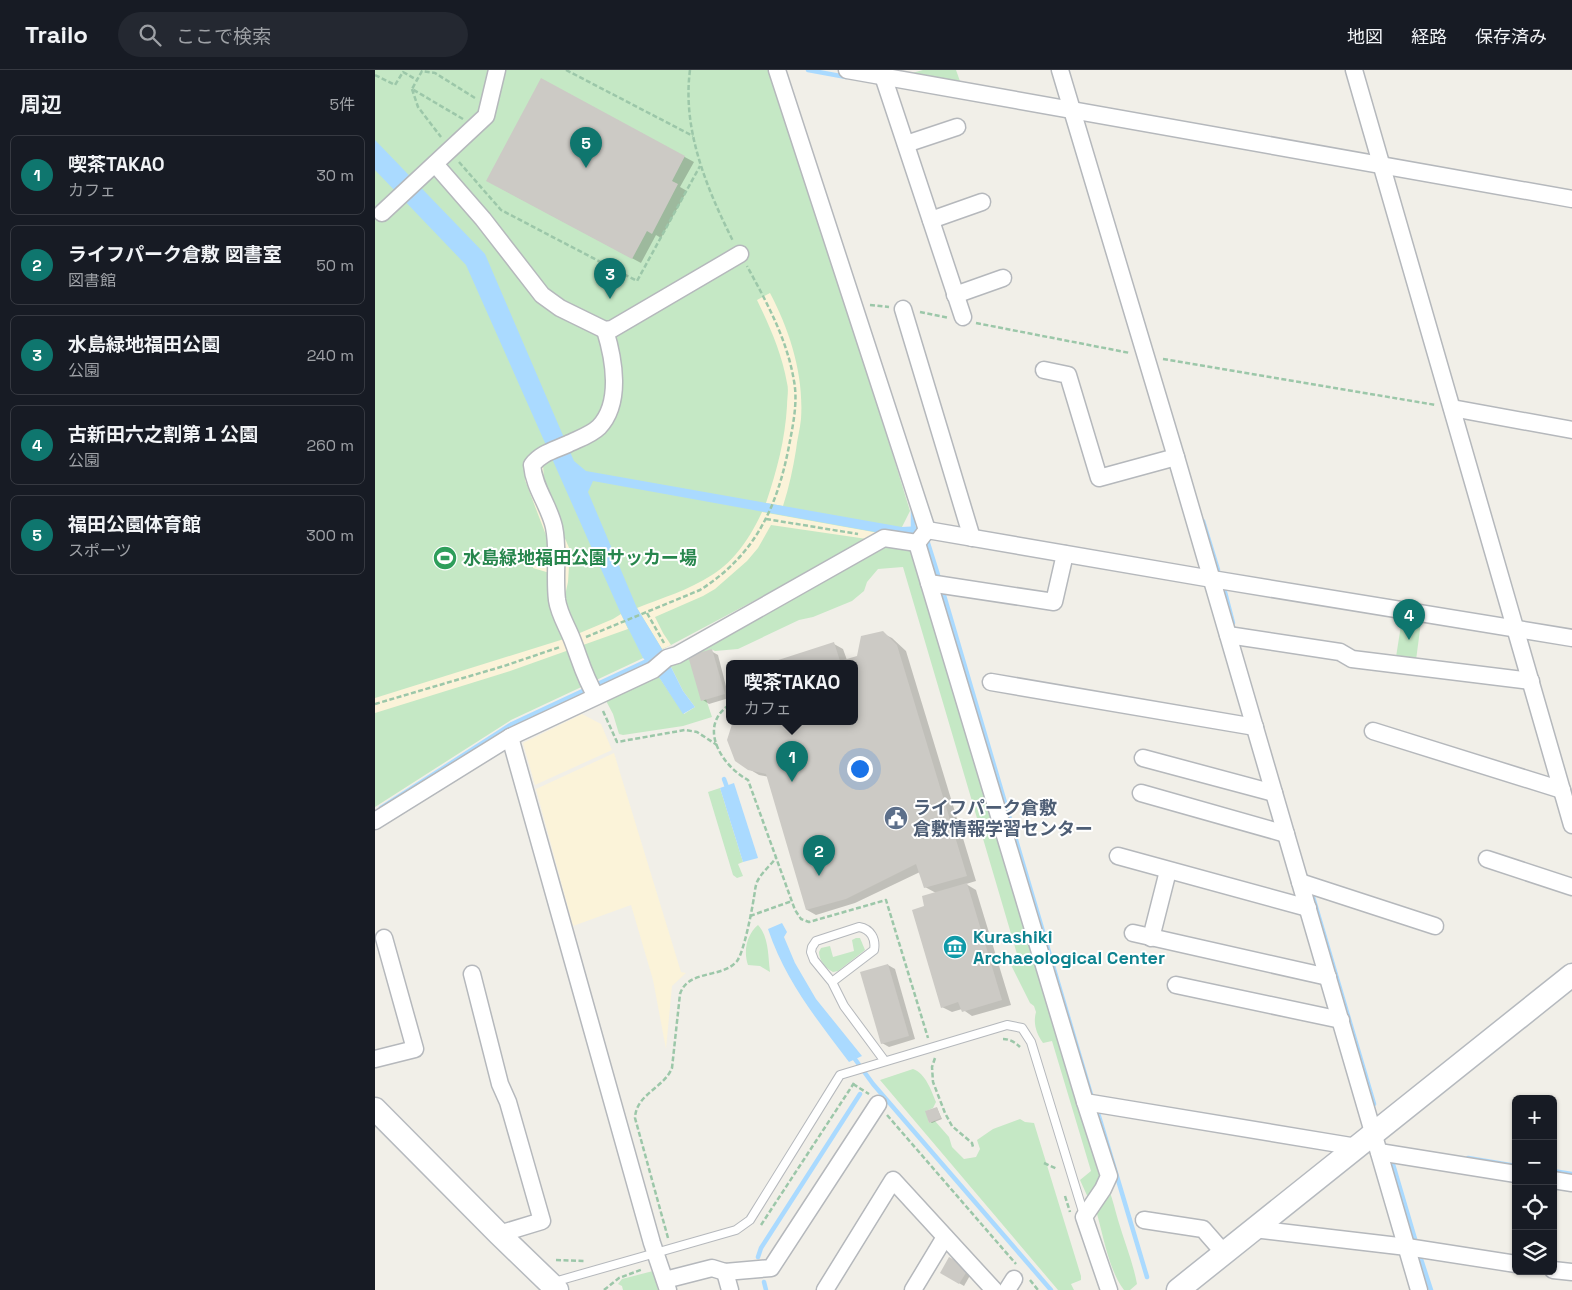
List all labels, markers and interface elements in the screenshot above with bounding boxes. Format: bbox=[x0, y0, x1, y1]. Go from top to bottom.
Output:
search box bbox=[118, 12, 468, 57]
text: Trailo bbox=[25, 19, 88, 50]
icon: search bbox=[136, 21, 164, 49]
text: ここで検索 bbox=[176, 24, 271, 49]
text: 地図 bbox=[1347, 25, 1383, 48]
text: 経路 bbox=[1411, 25, 1447, 48]
text: 保存済み bbox=[1475, 25, 1547, 48]
text: 周辺 bbox=[20, 91, 62, 118]
text: 5件 bbox=[329, 94, 355, 115]
pin: 5 bbox=[570, 127, 602, 168]
text: 喫茶TAKAO bbox=[68, 152, 165, 177]
text: 1 bbox=[33, 165, 41, 186]
text: 30 m bbox=[316, 165, 354, 186]
text: カフェ bbox=[68, 180, 116, 201]
text: ライフパーク倉敷 図書室 bbox=[68, 242, 282, 267]
text: 2 bbox=[32, 255, 42, 276]
text: 50 m bbox=[316, 255, 354, 276]
pin: 3 bbox=[594, 258, 626, 299]
text: 図書館 bbox=[68, 270, 116, 291]
text: 水島緑地福田公園 bbox=[68, 332, 220, 357]
text: 3 bbox=[32, 345, 42, 366]
text: 240 m bbox=[307, 345, 354, 366]
text: 公園 bbox=[68, 360, 100, 381]
text: 古新田六之割第１公園 bbox=[68, 422, 258, 447]
text: 4 bbox=[32, 435, 42, 456]
text: 260 m bbox=[306, 435, 354, 456]
text: 公園 bbox=[68, 450, 100, 471]
text: 福田公園体育館 bbox=[68, 512, 201, 537]
text: 5 bbox=[32, 525, 42, 546]
text: 300 m bbox=[306, 525, 354, 546]
text: スポーツ bbox=[68, 540, 132, 561]
sports icon: 水島緑地福田公園サッカー場 bbox=[432, 545, 458, 571]
place label: 水島緑地福田公園サッカー場 bbox=[463, 546, 697, 569]
pin: 4 bbox=[1393, 599, 1425, 640]
popup bbox=[726, 660, 858, 725]
text: 喫茶TAKAO bbox=[744, 670, 840, 695]
text: カフェ bbox=[744, 698, 792, 719]
pin: 1 bbox=[776, 741, 808, 782]
your location bbox=[847, 756, 873, 782]
place label: ライフパーク倉敷 倉敷情報学習センター bbox=[913, 796, 1093, 840]
public building icon: ライフパーク倉敷 倉敷情報学習センター bbox=[883, 805, 909, 831]
pin: 2 bbox=[803, 835, 835, 876]
place label: Kurashiki Archaeological Center bbox=[973, 925, 1165, 969]
museum icon: Kurashiki Archaeological Center bbox=[942, 934, 968, 960]
map controls bbox=[1512, 1095, 1557, 1275]
button: + bbox=[1512, 1095, 1557, 1140]
button: − bbox=[1512, 1140, 1557, 1185]
button: locate bbox=[1512, 1185, 1557, 1230]
button: layers bbox=[1512, 1230, 1557, 1275]

